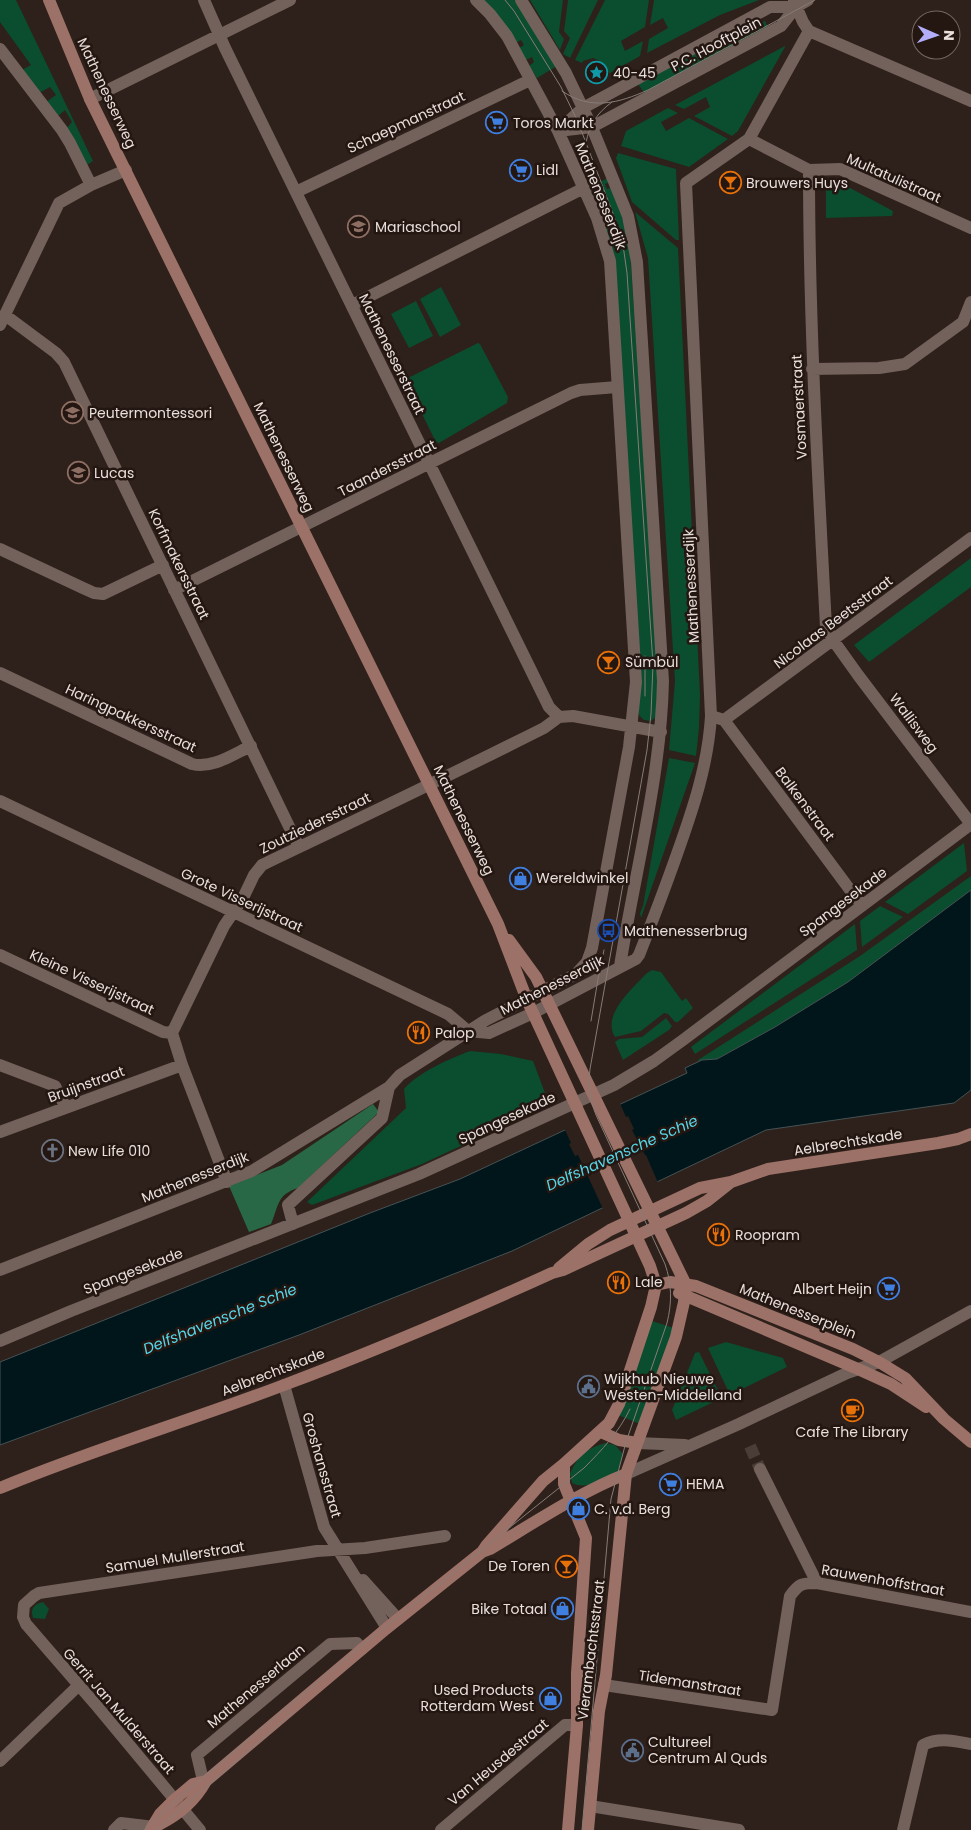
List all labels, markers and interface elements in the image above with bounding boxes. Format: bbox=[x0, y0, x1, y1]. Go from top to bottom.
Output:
north arrow bbox=[911, 10, 961, 60]
street label: P.C. Hooftplein bbox=[667, 12, 765, 76]
text: N bbox=[939, 30, 959, 41]
street label: Mathenesserweg bbox=[73, 34, 141, 152]
place icon: 40-45 bbox=[585, 61, 609, 85]
place label: 40-45 bbox=[613, 63, 656, 83]
street label: Schaepmanstraat bbox=[344, 86, 468, 158]
supermarket icon: Toros Markt bbox=[485, 111, 509, 135]
place label: Toros Markt bbox=[513, 113, 594, 133]
street label: Mathenesserdijk bbox=[570, 139, 632, 253]
street label: Multatulistraat bbox=[844, 148, 944, 208]
supermarket icon: Lidl bbox=[508, 158, 532, 182]
place label: Lidl bbox=[536, 160, 558, 180]
bar icon: Brouwers Huys bbox=[718, 171, 742, 195]
place label: Brouwers Huys bbox=[746, 173, 848, 193]
school or university icon: Mariaschool bbox=[347, 215, 371, 239]
place label: Mariaschool bbox=[375, 217, 461, 237]
street label: Mathenesserstraat bbox=[354, 290, 430, 418]
street label: Vosmaerstraat bbox=[786, 354, 812, 460]
street label: Mathenesserweg bbox=[249, 399, 319, 515]
school or university icon: Peutermontessori bbox=[61, 401, 85, 425]
place label: Peutermontessori bbox=[89, 403, 212, 423]
street label: Taandersstraat bbox=[334, 435, 440, 501]
school or university icon: Lucas bbox=[66, 461, 90, 485]
place label: Lucas bbox=[94, 463, 134, 483]
street label: Korfmakersstraat bbox=[143, 505, 215, 623]
street label: Mathenesserdijk bbox=[678, 528, 704, 643]
street label: Nicolaas Beetsstraat bbox=[769, 571, 897, 673]
bar icon: Sümbül bbox=[597, 650, 621, 674]
place label: Sümbül bbox=[625, 652, 678, 672]
street label: Haringpakkersstraat bbox=[62, 679, 200, 757]
street label: Wallisweg bbox=[885, 689, 943, 757]
street label: Mathenesserweg bbox=[429, 762, 499, 878]
street label: Balkenstraat bbox=[771, 763, 839, 845]
street label: Zoutziedersstraat bbox=[256, 787, 374, 859]
street label: Spangesekade bbox=[795, 862, 891, 942]
street label: Grote Visserijstraat bbox=[178, 863, 306, 937]
shop icon: Wereldwinkel bbox=[508, 866, 532, 890]
place label: Wereldwinkel bbox=[536, 868, 628, 888]
bus stop icon: Mathenesserbrug bbox=[596, 919, 620, 943]
place label: Mathenesserbrug bbox=[624, 921, 748, 941]
street label: Kleine Visserijstraat bbox=[26, 944, 158, 1020]
street label: Mathenesserdijk bbox=[497, 950, 608, 1020]
restaurant icon: Palop bbox=[407, 1021, 431, 1045]
place label: Palop bbox=[435, 1023, 474, 1043]
street label: Bruijnstraat bbox=[45, 1061, 127, 1107]
street label: Spangesekade bbox=[455, 1087, 559, 1149]
water label: Delfshavensche Schie bbox=[543, 1110, 701, 1196]
street label: Aelbrechtskade bbox=[792, 1124, 904, 1160]
church icon: New Life 010 bbox=[40, 1139, 64, 1163]
place label: New Life 010 bbox=[68, 1141, 150, 1161]
street label: Mathenesserdijk bbox=[138, 1146, 252, 1208]
restaurant icon: Roopram bbox=[707, 1223, 731, 1247]
place label: Roopram bbox=[735, 1225, 800, 1245]
street label: Spangesekade bbox=[80, 1243, 186, 1299]
restaurant icon: Lale bbox=[607, 1270, 631, 1294]
place label: Lale bbox=[635, 1272, 663, 1292]
supermarket icon: Albert Heijn bbox=[876, 1277, 900, 1301]
water label: Delfshavensche Schie bbox=[140, 1278, 300, 1359]
street label: Mathenesserplein bbox=[737, 1278, 859, 1344]
place label: Albert Heijn bbox=[793, 1279, 872, 1299]
street label: Aelbrechtskade bbox=[218, 1343, 328, 1401]
place label: Wijkhub Nieuwe Westen-Middelland bbox=[604, 1369, 742, 1405]
public building icon: Wijkhub Nieuwe Westen-Middelland bbox=[576, 1375, 600, 1399]
cafe icon: Cafe The Library bbox=[840, 1398, 864, 1422]
street label: Groshansstraat bbox=[297, 1410, 347, 1520]
place label: Cafe The Library bbox=[796, 1422, 909, 1442]
supermarket icon: HEMA bbox=[658, 1472, 682, 1496]
place label: HEMA bbox=[686, 1474, 724, 1494]
shop icon: C. v.d. Berg bbox=[566, 1497, 590, 1521]
place label: C. v.d. Berg bbox=[594, 1499, 670, 1519]
street label: Samuel Mullerstraat bbox=[104, 1536, 246, 1578]
bar icon: De Toren bbox=[554, 1554, 578, 1578]
place label: De Toren bbox=[488, 1556, 550, 1576]
street label: Rauwenhoffstraat bbox=[820, 1559, 946, 1601]
street label: Vierambachtsstraat bbox=[572, 1579, 610, 1721]
shop icon: Bike Totaal bbox=[551, 1597, 575, 1621]
place label: Bike Totaal bbox=[471, 1599, 547, 1619]
street label: Mathenesserlaan bbox=[203, 1639, 309, 1733]
street label: Gerrit Jan Mulderstraat bbox=[59, 1644, 179, 1778]
street label: Tidemanstraat bbox=[637, 1665, 743, 1701]
place label: Used Products Rotterdam West bbox=[421, 1680, 534, 1716]
shop icon: Used Products Rotterdam West bbox=[538, 1686, 562, 1710]
street label: Van Heusdestraat bbox=[443, 1714, 553, 1810]
place label: Cultureel Centrum Al Quds bbox=[648, 1732, 767, 1768]
public building icon: Cultureel Centrum Al Quds bbox=[620, 1738, 644, 1762]

